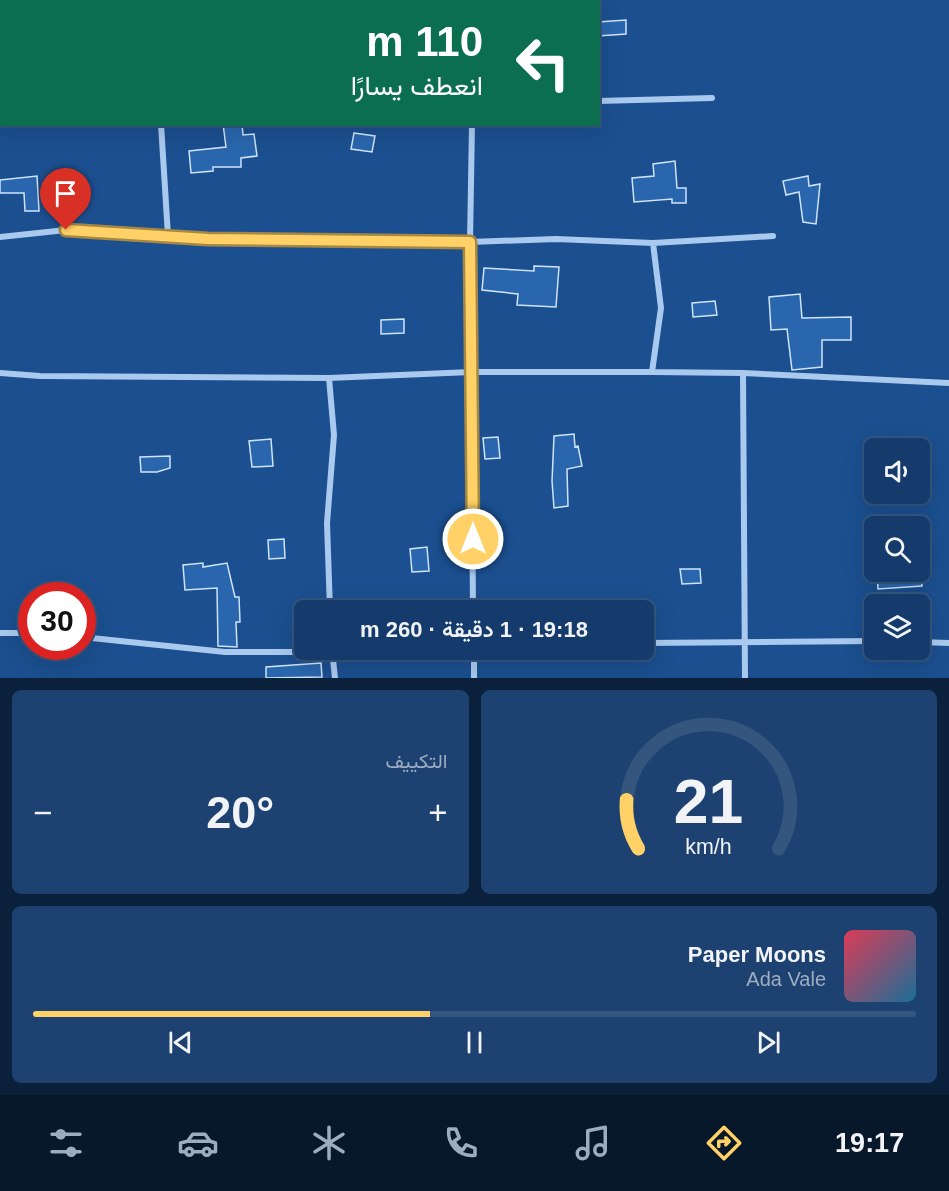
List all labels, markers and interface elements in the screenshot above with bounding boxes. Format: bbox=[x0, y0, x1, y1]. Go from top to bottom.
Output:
text: 110 m bbox=[366, 18, 483, 65]
icon: left bbox=[504, 24, 582, 102]
text: انعطف يسارًا bbox=[351, 71, 483, 101]
pin bbox=[40, 168, 91, 230]
icon: arrive bbox=[49, 177, 82, 210]
map controls bbox=[864, 438, 930, 660]
button: sound bbox=[864, 438, 930, 504]
position arrow bbox=[441, 507, 505, 571]
button: search bbox=[864, 516, 930, 582]
speed limit sign: 30 bbox=[18, 582, 96, 660]
button: layers bbox=[864, 594, 930, 660]
text: 19:18 · 1 دقيقة · 260 m bbox=[360, 617, 588, 642]
text: التكييف bbox=[385, 750, 448, 772]
text: 21 bbox=[674, 767, 743, 836]
text: 20° bbox=[206, 787, 274, 838]
text: − bbox=[33, 794, 52, 831]
text: + bbox=[428, 794, 448, 831]
text: km/h bbox=[686, 835, 732, 859]
text: Paper Moons bbox=[688, 942, 826, 967]
text: Ada Vale bbox=[746, 968, 826, 990]
icon: previous bbox=[164, 1026, 197, 1059]
icon: pause bbox=[458, 1026, 491, 1059]
icon: next bbox=[752, 1026, 785, 1059]
icon: filters bbox=[45, 1122, 87, 1164]
icon: car bbox=[177, 1122, 219, 1164]
icon: climate bbox=[308, 1122, 350, 1164]
icon: phone bbox=[440, 1122, 482, 1164]
icon: music bbox=[572, 1122, 614, 1164]
icon: directions bbox=[703, 1122, 745, 1164]
text: 19:17 bbox=[835, 1128, 904, 1158]

